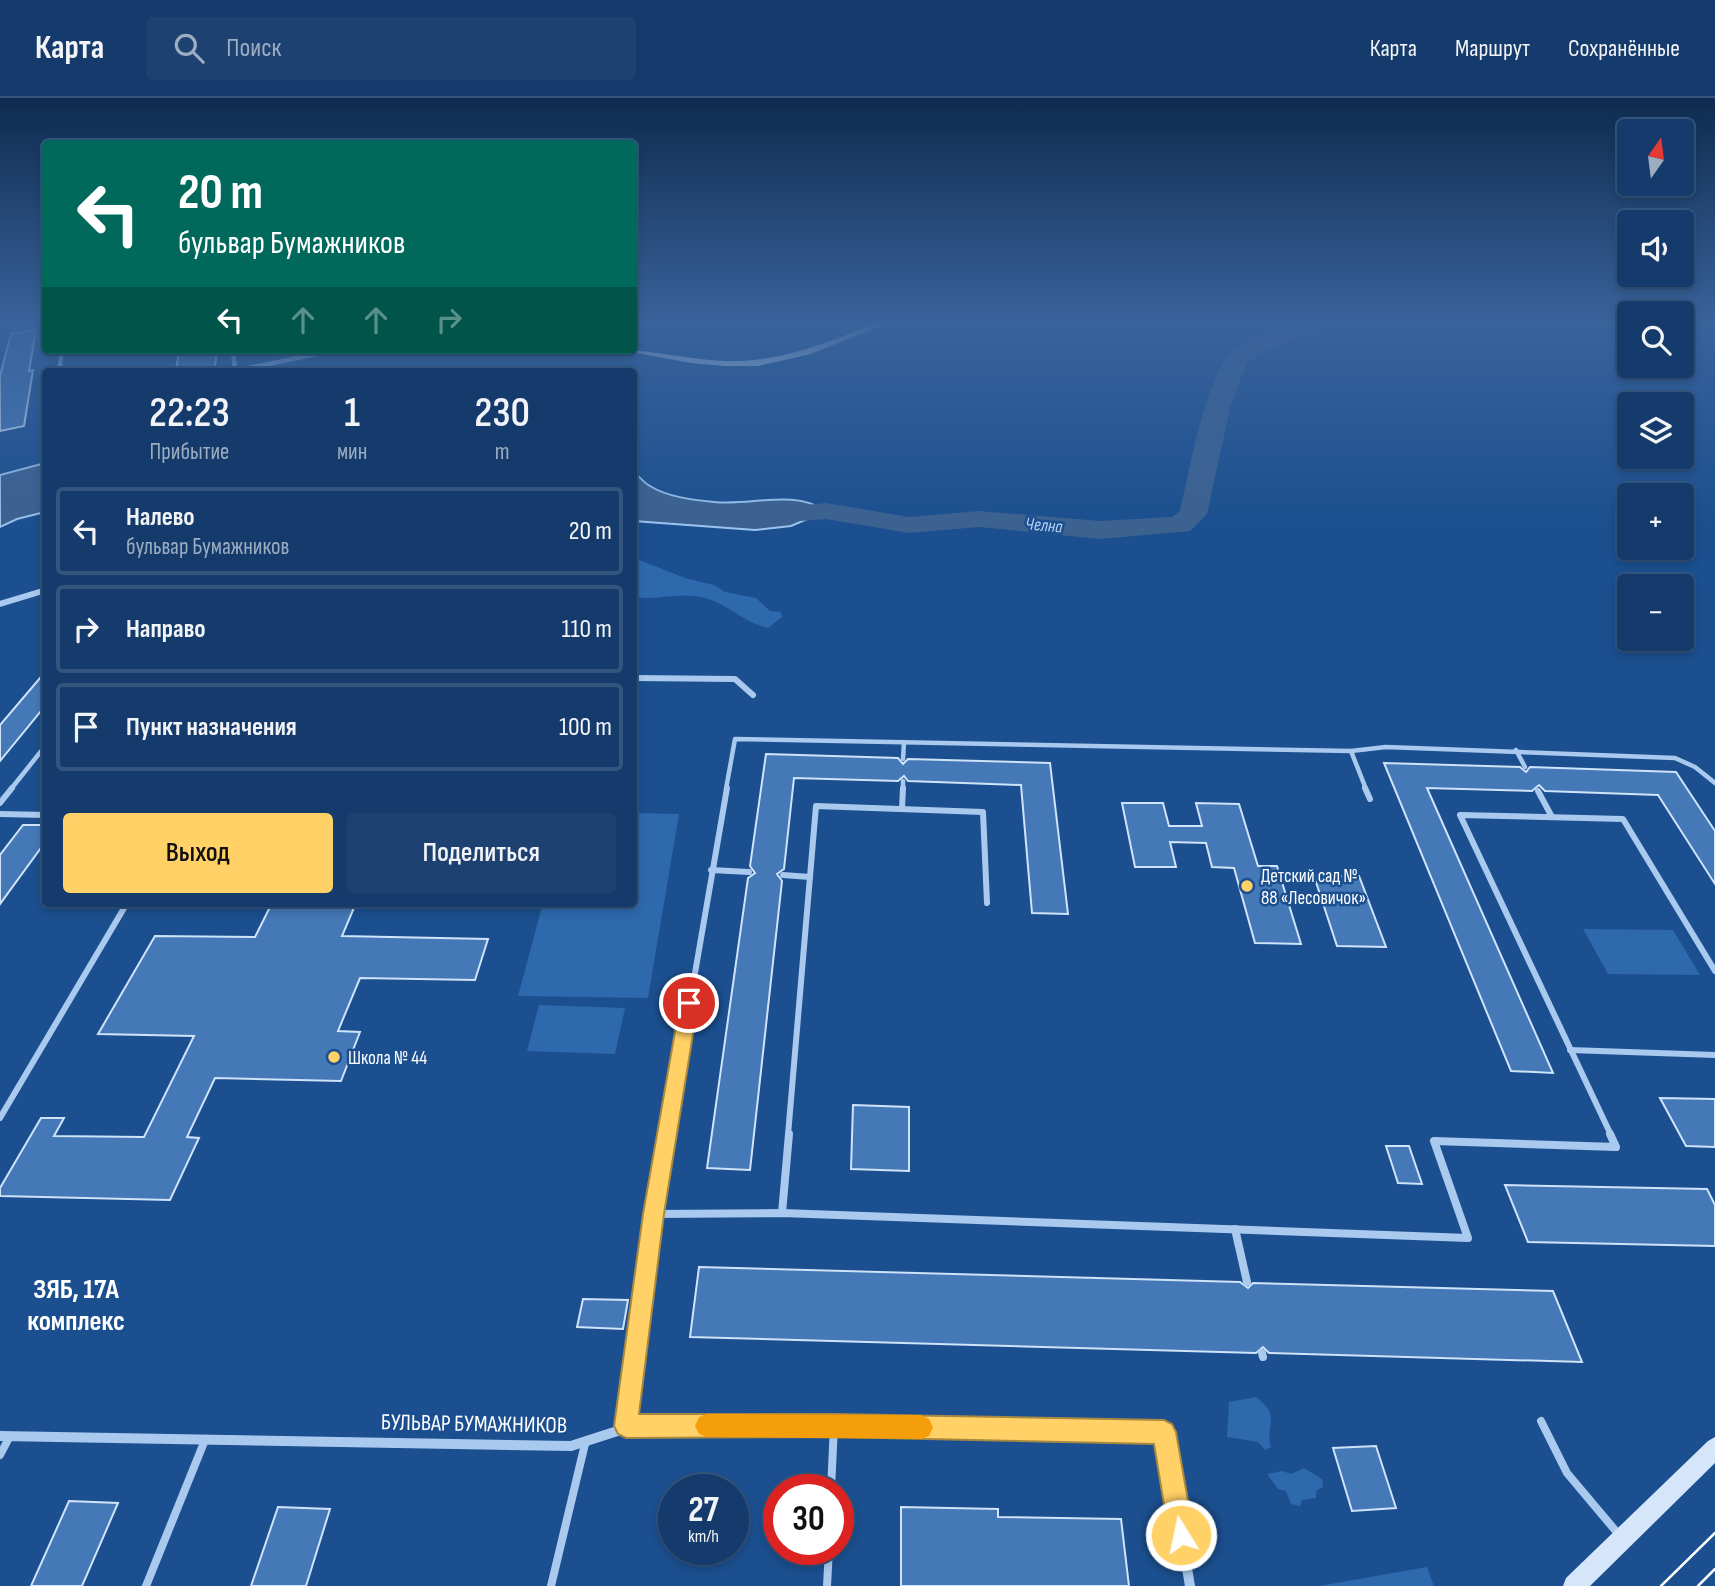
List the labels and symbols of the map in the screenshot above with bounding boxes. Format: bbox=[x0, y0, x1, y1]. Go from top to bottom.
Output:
north arrow bbox=[1617, 119, 1694, 196]
water label: Челна bbox=[1024, 513, 1064, 538]
place label: Детский сад № 88 «Лесовичок» bbox=[1261, 865, 1366, 910]
marker: Детский сад № 88 «Лесовичок» bbox=[1239, 878, 1255, 894]
pin bbox=[659, 973, 719, 1033]
place label: Школа № 44 bbox=[348, 1047, 427, 1070]
marker: Школа № 44 bbox=[326, 1049, 342, 1065]
district label: ЗЯБ, 17А комплекс bbox=[27, 1273, 125, 1338]
street label: БУЛЬВАР БУМАЖНИКОВ bbox=[381, 1408, 567, 1440]
speed limit sign: 30 bbox=[763, 1474, 854, 1565]
position arrow bbox=[1144, 1498, 1218, 1572]

